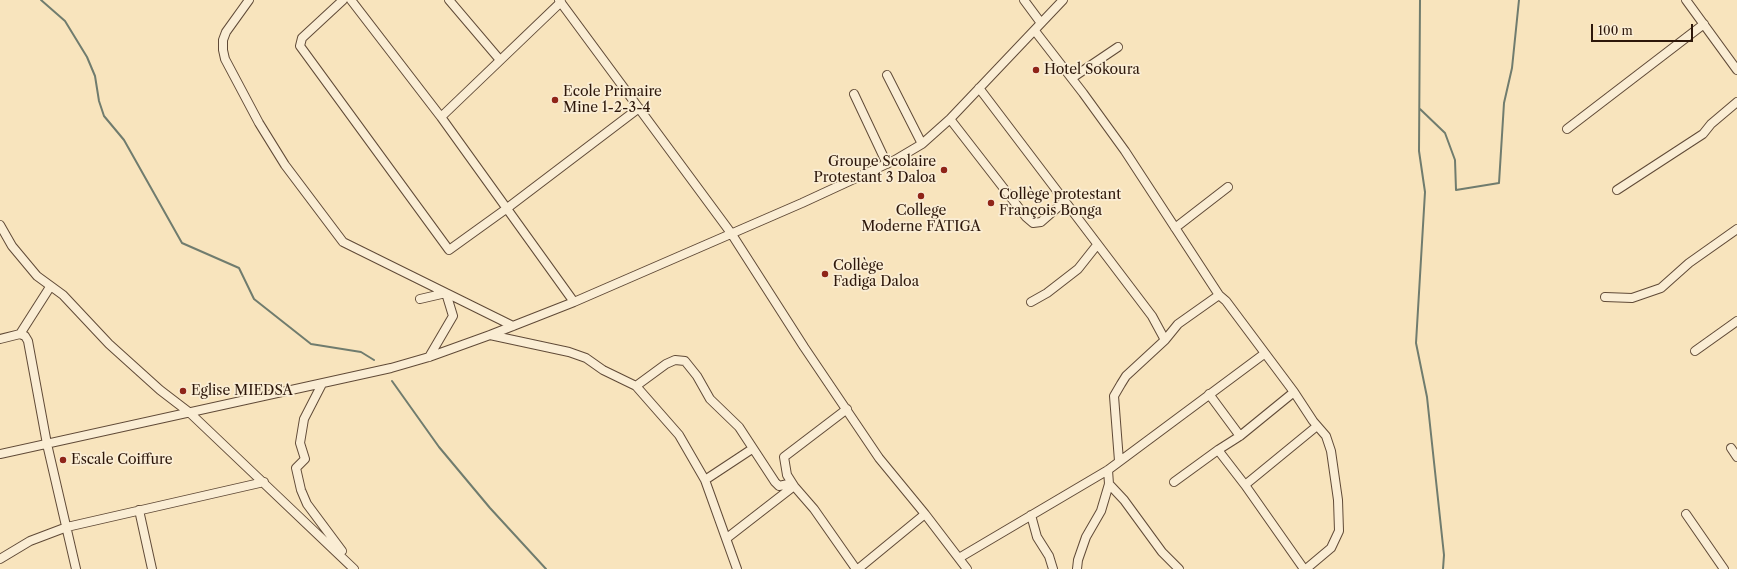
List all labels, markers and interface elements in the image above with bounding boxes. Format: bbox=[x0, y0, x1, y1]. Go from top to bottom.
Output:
scale bar bbox=[1593, 16, 1695, 42]
text: 100 m bbox=[1598, 23, 1633, 38]
place label: Hotel Sokoura bbox=[1044, 62, 1140, 78]
marker: Hotel Sokoura bbox=[1031, 65, 1041, 75]
place label: Ecole Primaire Mine 1-2-3-4 bbox=[563, 84, 662, 116]
marker: Ecole Primaire Mine 1-2-3-4 bbox=[550, 95, 560, 105]
place label: Groupe Scolaire Protestant 3 Daloa bbox=[814, 154, 936, 186]
marker: Groupe Scolaire Protestant 3 Daloa bbox=[939, 165, 949, 175]
place label: Collège protestant François Bonga bbox=[999, 187, 1121, 220]
marker: College Moderne FATIGA bbox=[916, 191, 926, 201]
marker: Collège protestant François Bonga bbox=[986, 198, 996, 208]
place label: College Moderne FATIGA bbox=[861, 203, 981, 236]
place label: Collège Fadiga Daloa bbox=[833, 258, 919, 290]
marker: Collège Fadiga Daloa bbox=[820, 269, 830, 279]
place label: Eglise MIEDSA bbox=[191, 383, 293, 399]
marker: Eglise MIEDSA bbox=[178, 386, 188, 396]
place label: Escale Coiffure bbox=[71, 452, 173, 468]
marker: Escale Coiffure bbox=[58, 455, 68, 465]

